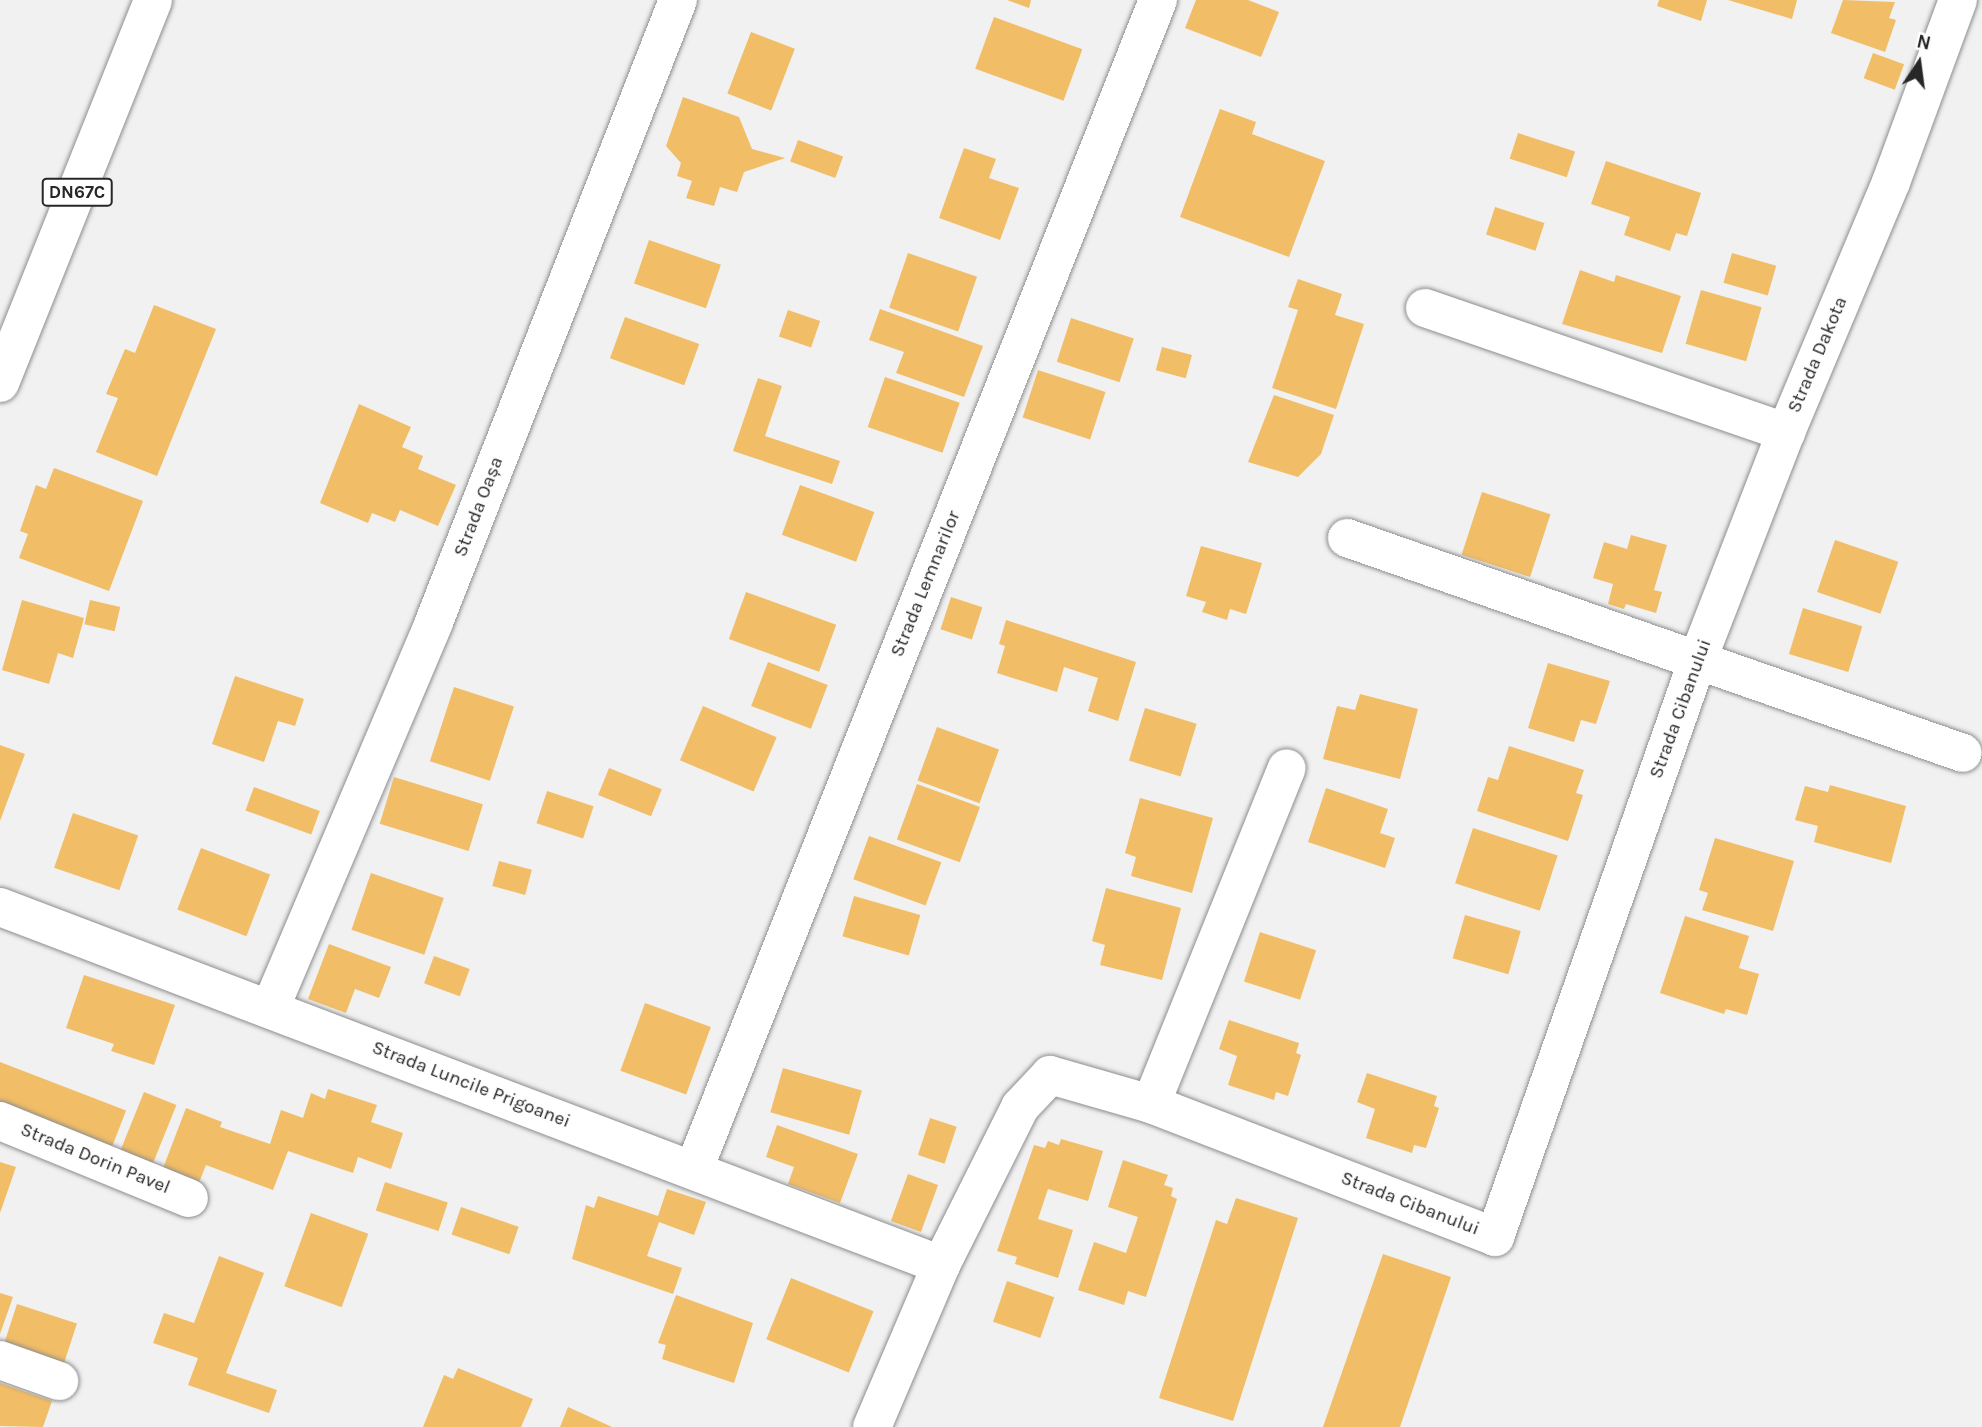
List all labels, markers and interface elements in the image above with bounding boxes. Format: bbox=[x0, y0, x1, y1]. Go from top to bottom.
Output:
north arrow bbox=[1884, 28, 1954, 98]
text: N bbox=[1915, 30, 1933, 55]
road number: DN67C bbox=[40, 177, 114, 206]
street label: Strada Dakota bbox=[1783, 294, 1853, 416]
street label: Strada Oașa bbox=[449, 454, 509, 560]
street label: Strada Lemnarilor bbox=[886, 508, 966, 660]
street label: Strada Cibanului bbox=[1645, 636, 1717, 782]
street label: Strada Luncile Prigoanei bbox=[369, 1037, 573, 1133]
street label: Strada Dorin Pavel bbox=[17, 1119, 173, 1199]
street label: Strada Cibanului bbox=[1337, 1167, 1483, 1241]

